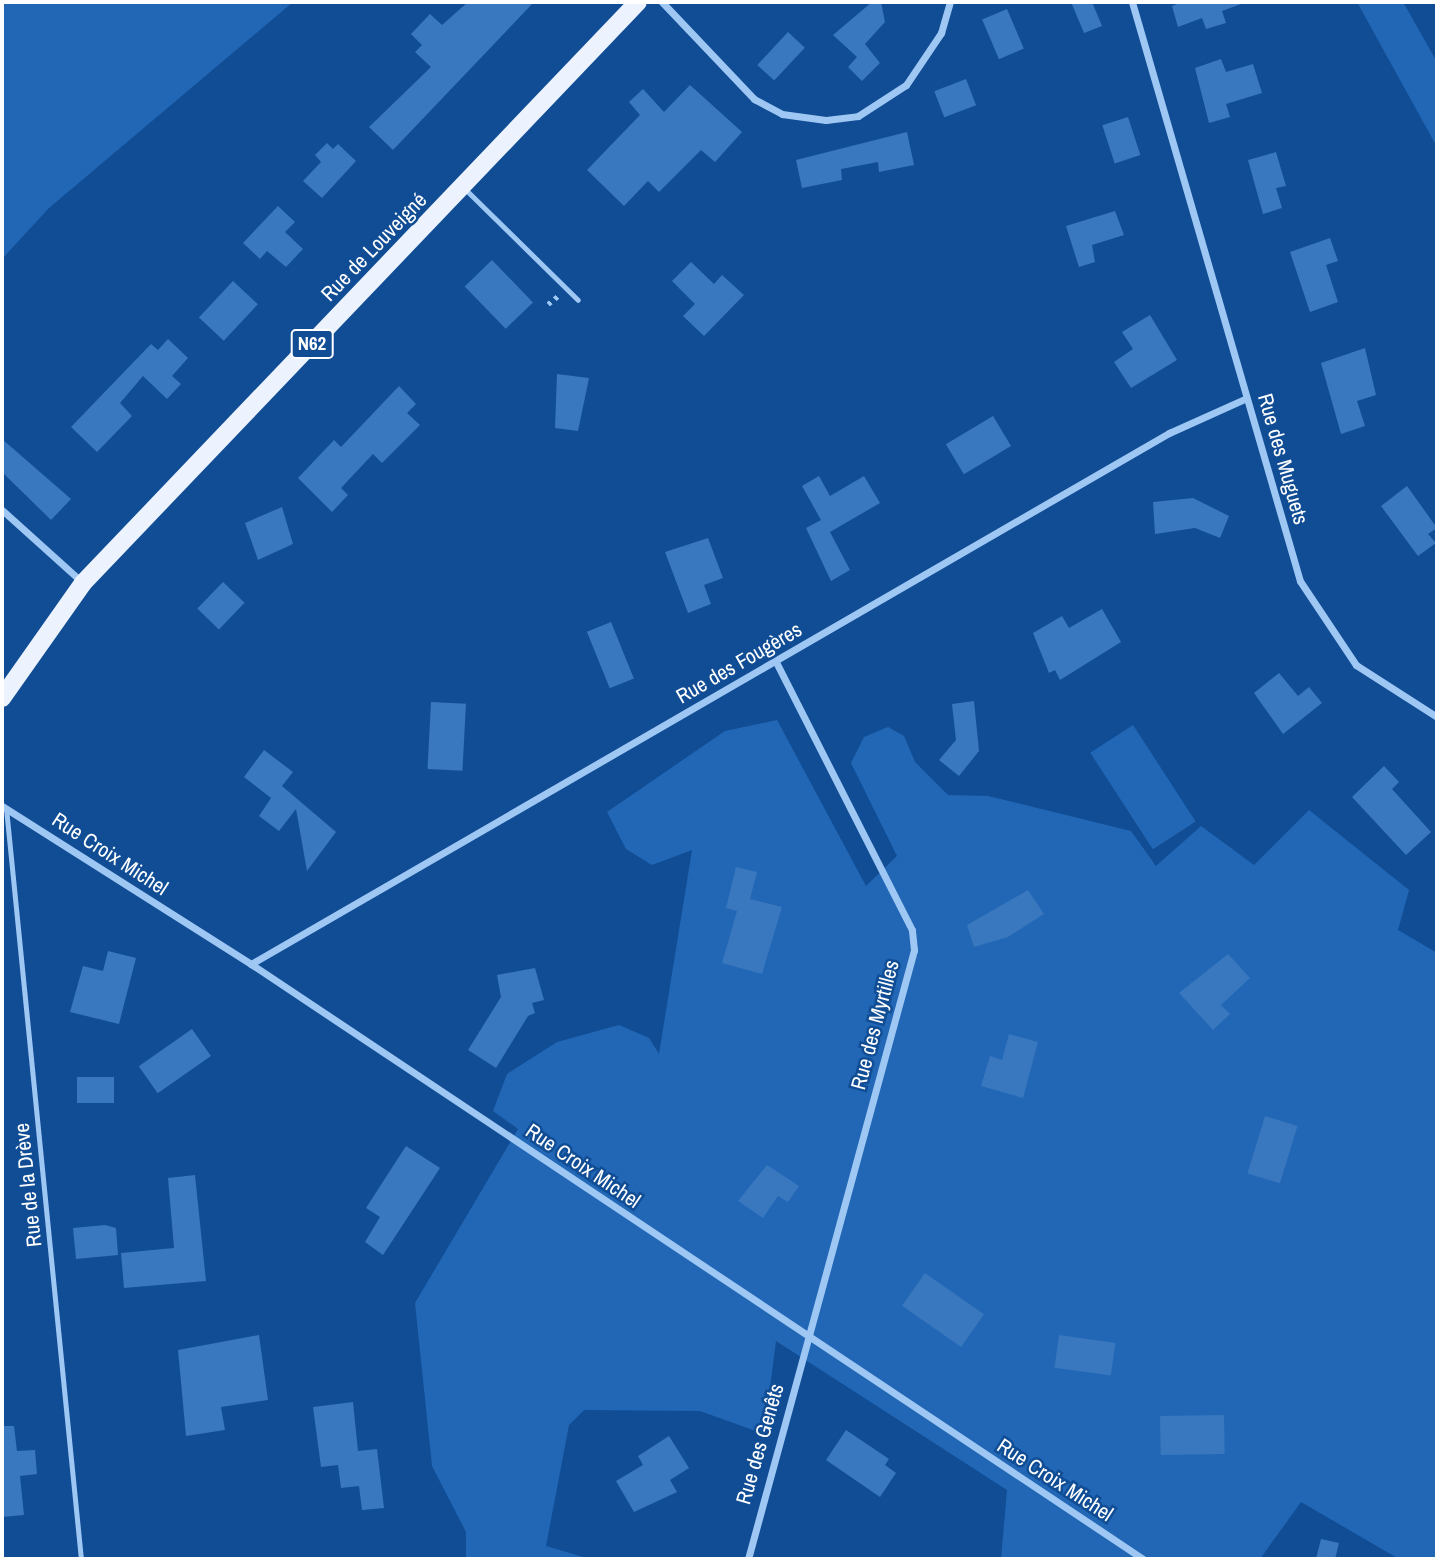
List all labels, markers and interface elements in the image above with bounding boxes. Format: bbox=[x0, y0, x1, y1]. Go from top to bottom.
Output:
street label: Rue de Louveigné bbox=[316, 188, 432, 306]
road number: N62 bbox=[289, 328, 335, 360]
street label: Rue des Muguets bbox=[1252, 391, 1314, 527]
street label: Rue des Fougères bbox=[672, 617, 806, 709]
street label: Rue Croix Michel bbox=[47, 807, 173, 901]
street label: Rue des Myrtilles bbox=[846, 957, 904, 1093]
street label: Rue Croix Michel bbox=[521, 1118, 645, 1214]
street label: Rue de la Drève bbox=[9, 1122, 47, 1248]
street label: Rue des Genêts bbox=[731, 1381, 789, 1507]
street label: Rue Croix Michel bbox=[992, 1433, 1118, 1527]

